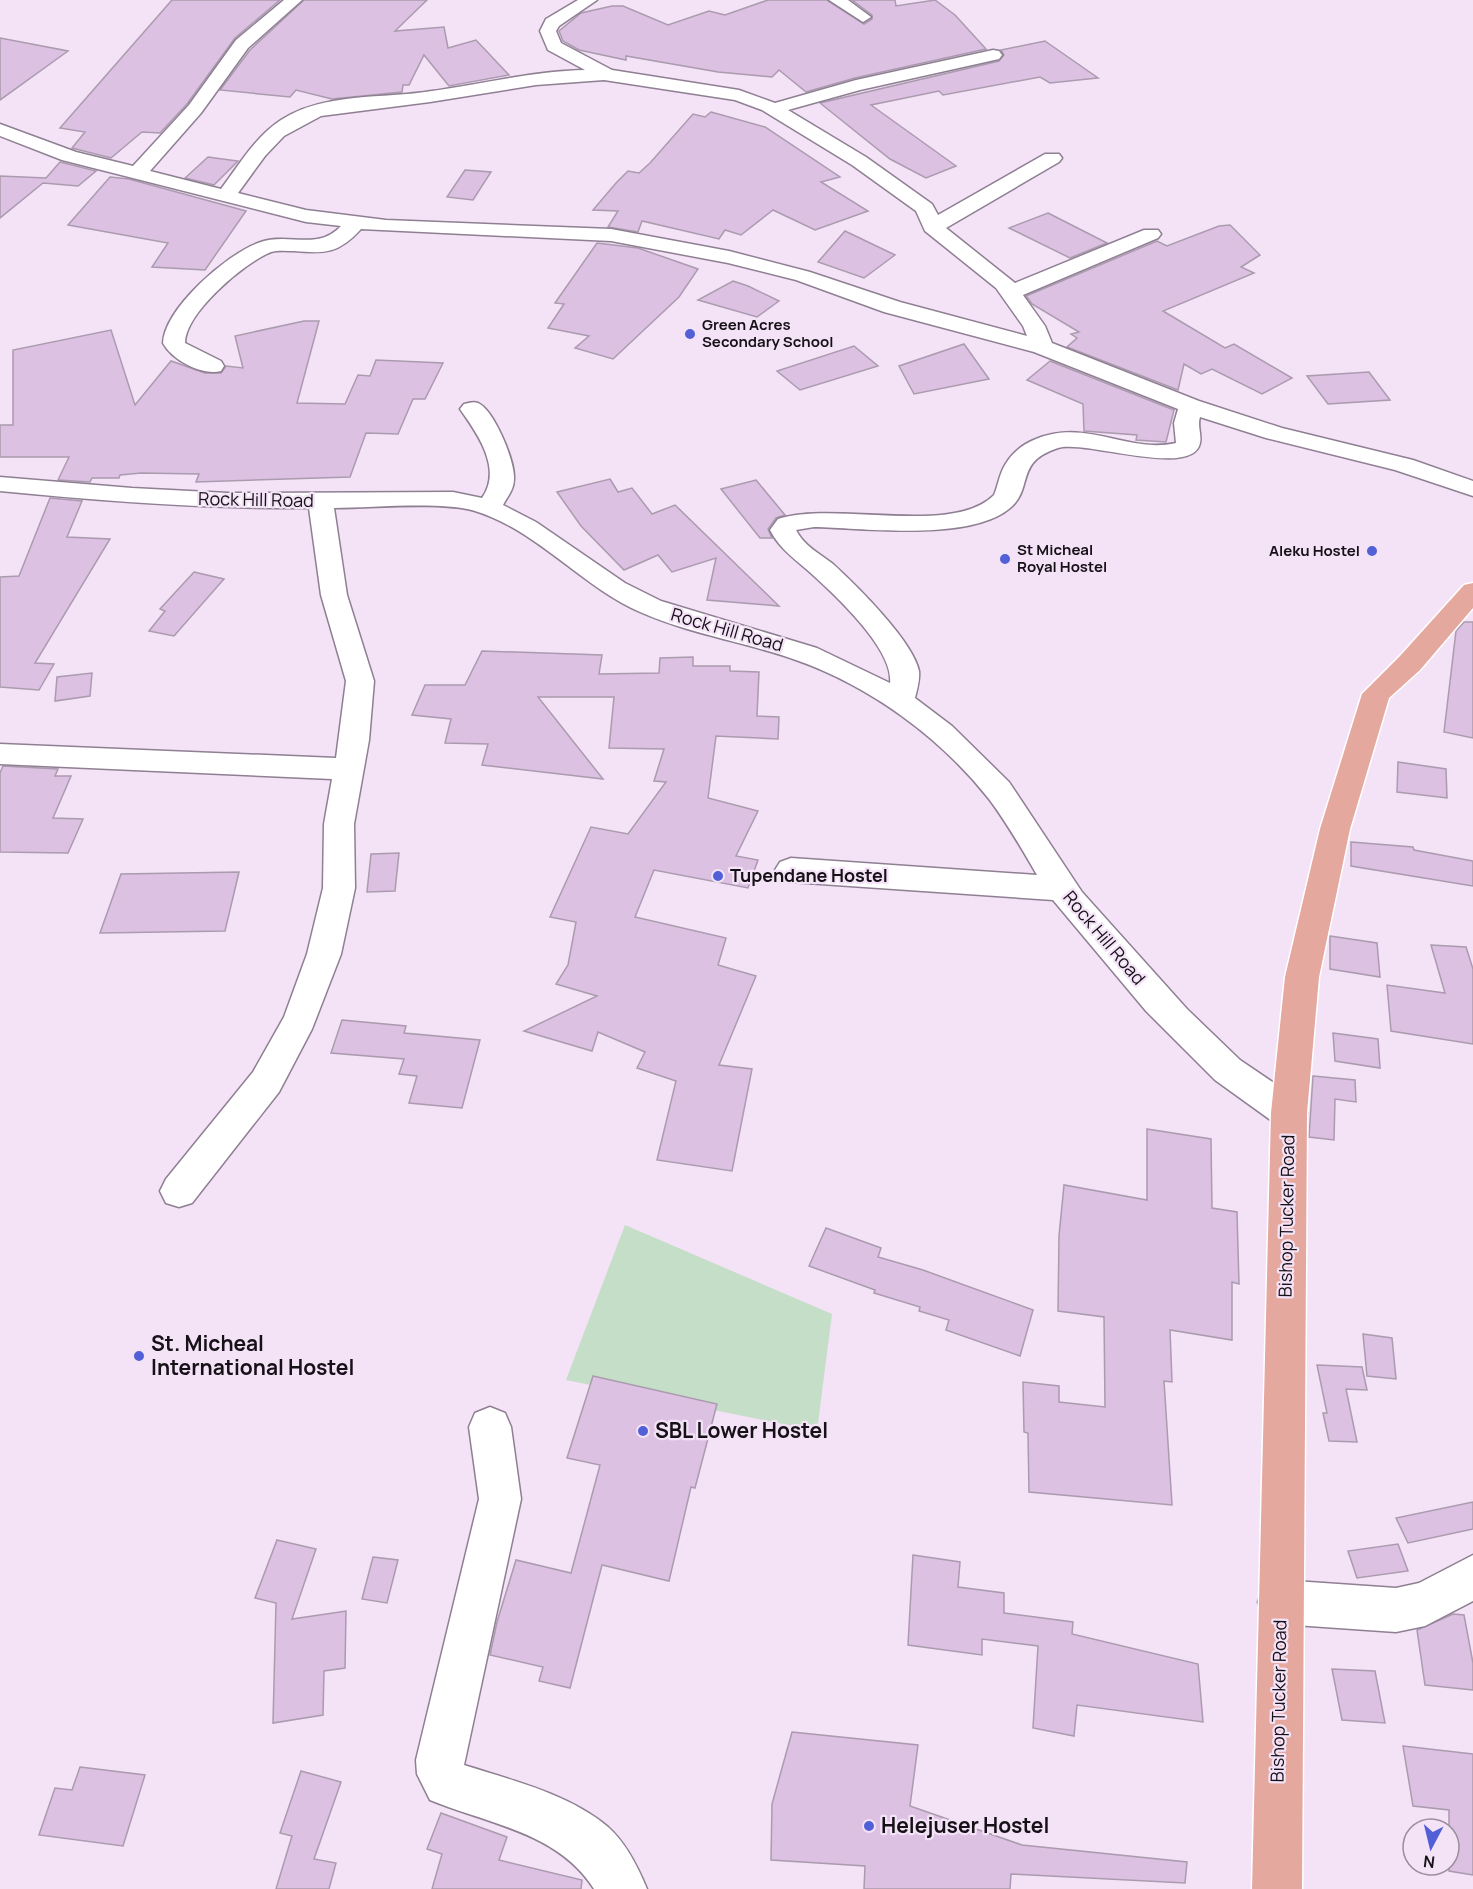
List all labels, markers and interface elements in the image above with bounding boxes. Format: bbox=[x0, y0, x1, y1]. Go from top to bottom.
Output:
place label: Green Acres Secondary School bbox=[702, 314, 833, 352]
marker: Green Acres Secondary School bbox=[683, 327, 697, 341]
street label: Rock Hill Road bbox=[198, 486, 314, 512]
place label: St Micheal Royal Hostel bbox=[1017, 539, 1107, 577]
place label: Aleku Hostel bbox=[1269, 540, 1360, 561]
marker: Aleku Hostel bbox=[1365, 544, 1379, 558]
marker: St Micheal Royal Hostel bbox=[998, 552, 1012, 566]
street label: Rock Hill Road bbox=[668, 602, 786, 657]
place label: Tupendane Hostel bbox=[730, 863, 888, 887]
marker: Tupendane Hostel bbox=[711, 869, 725, 883]
street label: Rock Hill Road bbox=[1058, 885, 1151, 989]
street label: Bishop Tucker Road bbox=[1273, 1134, 1299, 1298]
place label: St. Micheal International Hostel bbox=[151, 1329, 354, 1381]
marker: St. Micheal International Hostel bbox=[132, 1349, 146, 1363]
place label: SBL Lower Hostel bbox=[655, 1416, 828, 1444]
marker: SBL Lower Hostel bbox=[636, 1424, 650, 1438]
street label: Bishop Tucker Road bbox=[1265, 1619, 1291, 1783]
place label: Helejuser Hostel bbox=[881, 1811, 1049, 1839]
north arrow bbox=[1401, 1817, 1461, 1877]
marker: Helejuser Hostel bbox=[862, 1819, 876, 1833]
text: N bbox=[1422, 1850, 1436, 1874]

